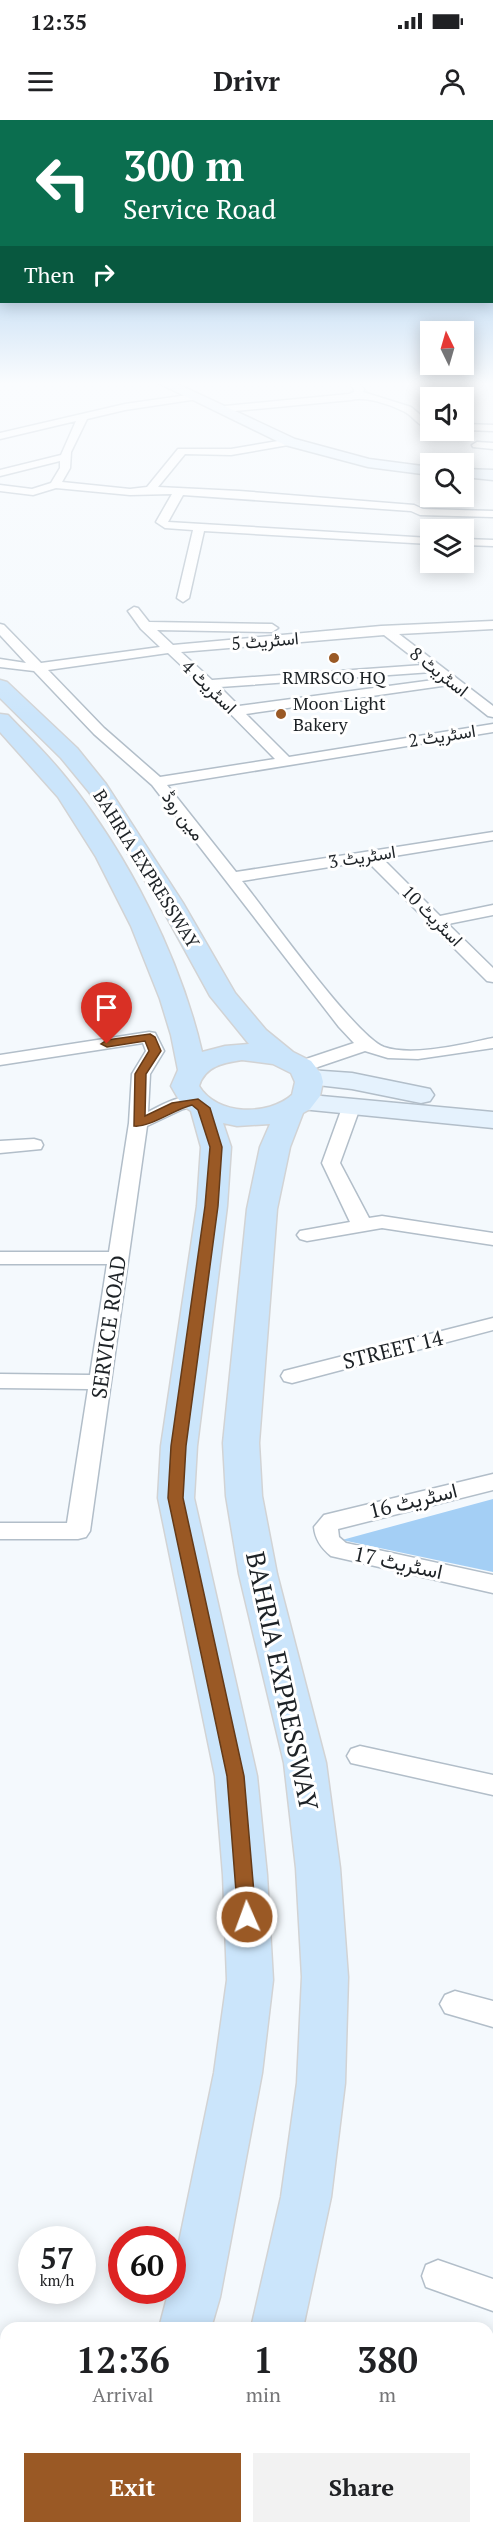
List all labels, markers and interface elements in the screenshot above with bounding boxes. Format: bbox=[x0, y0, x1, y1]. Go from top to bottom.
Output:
text: 12:35 bbox=[30, 7, 87, 36]
text: Drivr bbox=[213, 63, 280, 99]
icon: menu bbox=[24, 65, 57, 98]
icon: person bbox=[436, 65, 469, 98]
text: 300 m bbox=[123, 137, 244, 193]
icon: left bbox=[24, 144, 102, 222]
text: Service Road bbox=[123, 191, 276, 227]
icon: right bbox=[87, 258, 120, 291]
text: Then bbox=[24, 260, 75, 289]
north arrow bbox=[420, 321, 474, 375]
map controls bbox=[420, 321, 474, 573]
button: sound bbox=[420, 387, 474, 441]
button: search bbox=[420, 453, 474, 507]
button: layers bbox=[420, 519, 474, 573]
street label: اسٹریٹ 5 bbox=[230, 625, 300, 655]
street label: اسٹریٹ 8 bbox=[406, 641, 474, 702]
marker: RMRSCO HQ bbox=[327, 651, 341, 665]
street label: اسٹریٹ 4 bbox=[177, 654, 242, 718]
place label: RMRSCO HQ bbox=[282, 665, 386, 689]
place label: Moon Light Bakery bbox=[293, 691, 386, 736]
marker: Moon Light Bakery bbox=[274, 707, 288, 721]
street label: اسٹریٹ 2 bbox=[407, 718, 477, 752]
street label: BAHRIA EXPRESSWAY bbox=[88, 785, 206, 953]
street label: مین روڈ bbox=[157, 786, 210, 845]
street label: اسٹریٹ 3 bbox=[327, 839, 397, 873]
street label: اسٹریٹ 10 bbox=[397, 879, 469, 951]
pin bbox=[81, 982, 132, 1044]
icon: arrive bbox=[90, 991, 123, 1024]
street label: SERVICE ROAD bbox=[84, 1253, 132, 1400]
street label: STREET 14 bbox=[340, 1323, 447, 1375]
street label: اسٹریٹ 16 bbox=[366, 1476, 460, 1525]
street label: اسٹریٹ 17 bbox=[351, 1539, 445, 1585]
street label: BAHRIA EXPRESSWAY bbox=[239, 1548, 327, 1814]
position arrow bbox=[215, 1885, 279, 1949]
speed limit sign: 60 bbox=[108, 2226, 186, 2304]
text: 57 bbox=[40, 2238, 74, 2278]
text: km/h bbox=[40, 2270, 74, 2290]
text: 12:36 bbox=[76, 2336, 170, 2383]
text: 1 bbox=[253, 2336, 274, 2383]
text: 380 bbox=[357, 2336, 418, 2383]
text: Arrival bbox=[92, 2381, 154, 2408]
text: min bbox=[246, 2381, 281, 2408]
text: m bbox=[379, 2381, 396, 2408]
button: Exit bbox=[24, 2453, 241, 2522]
button: Share bbox=[253, 2453, 470, 2522]

